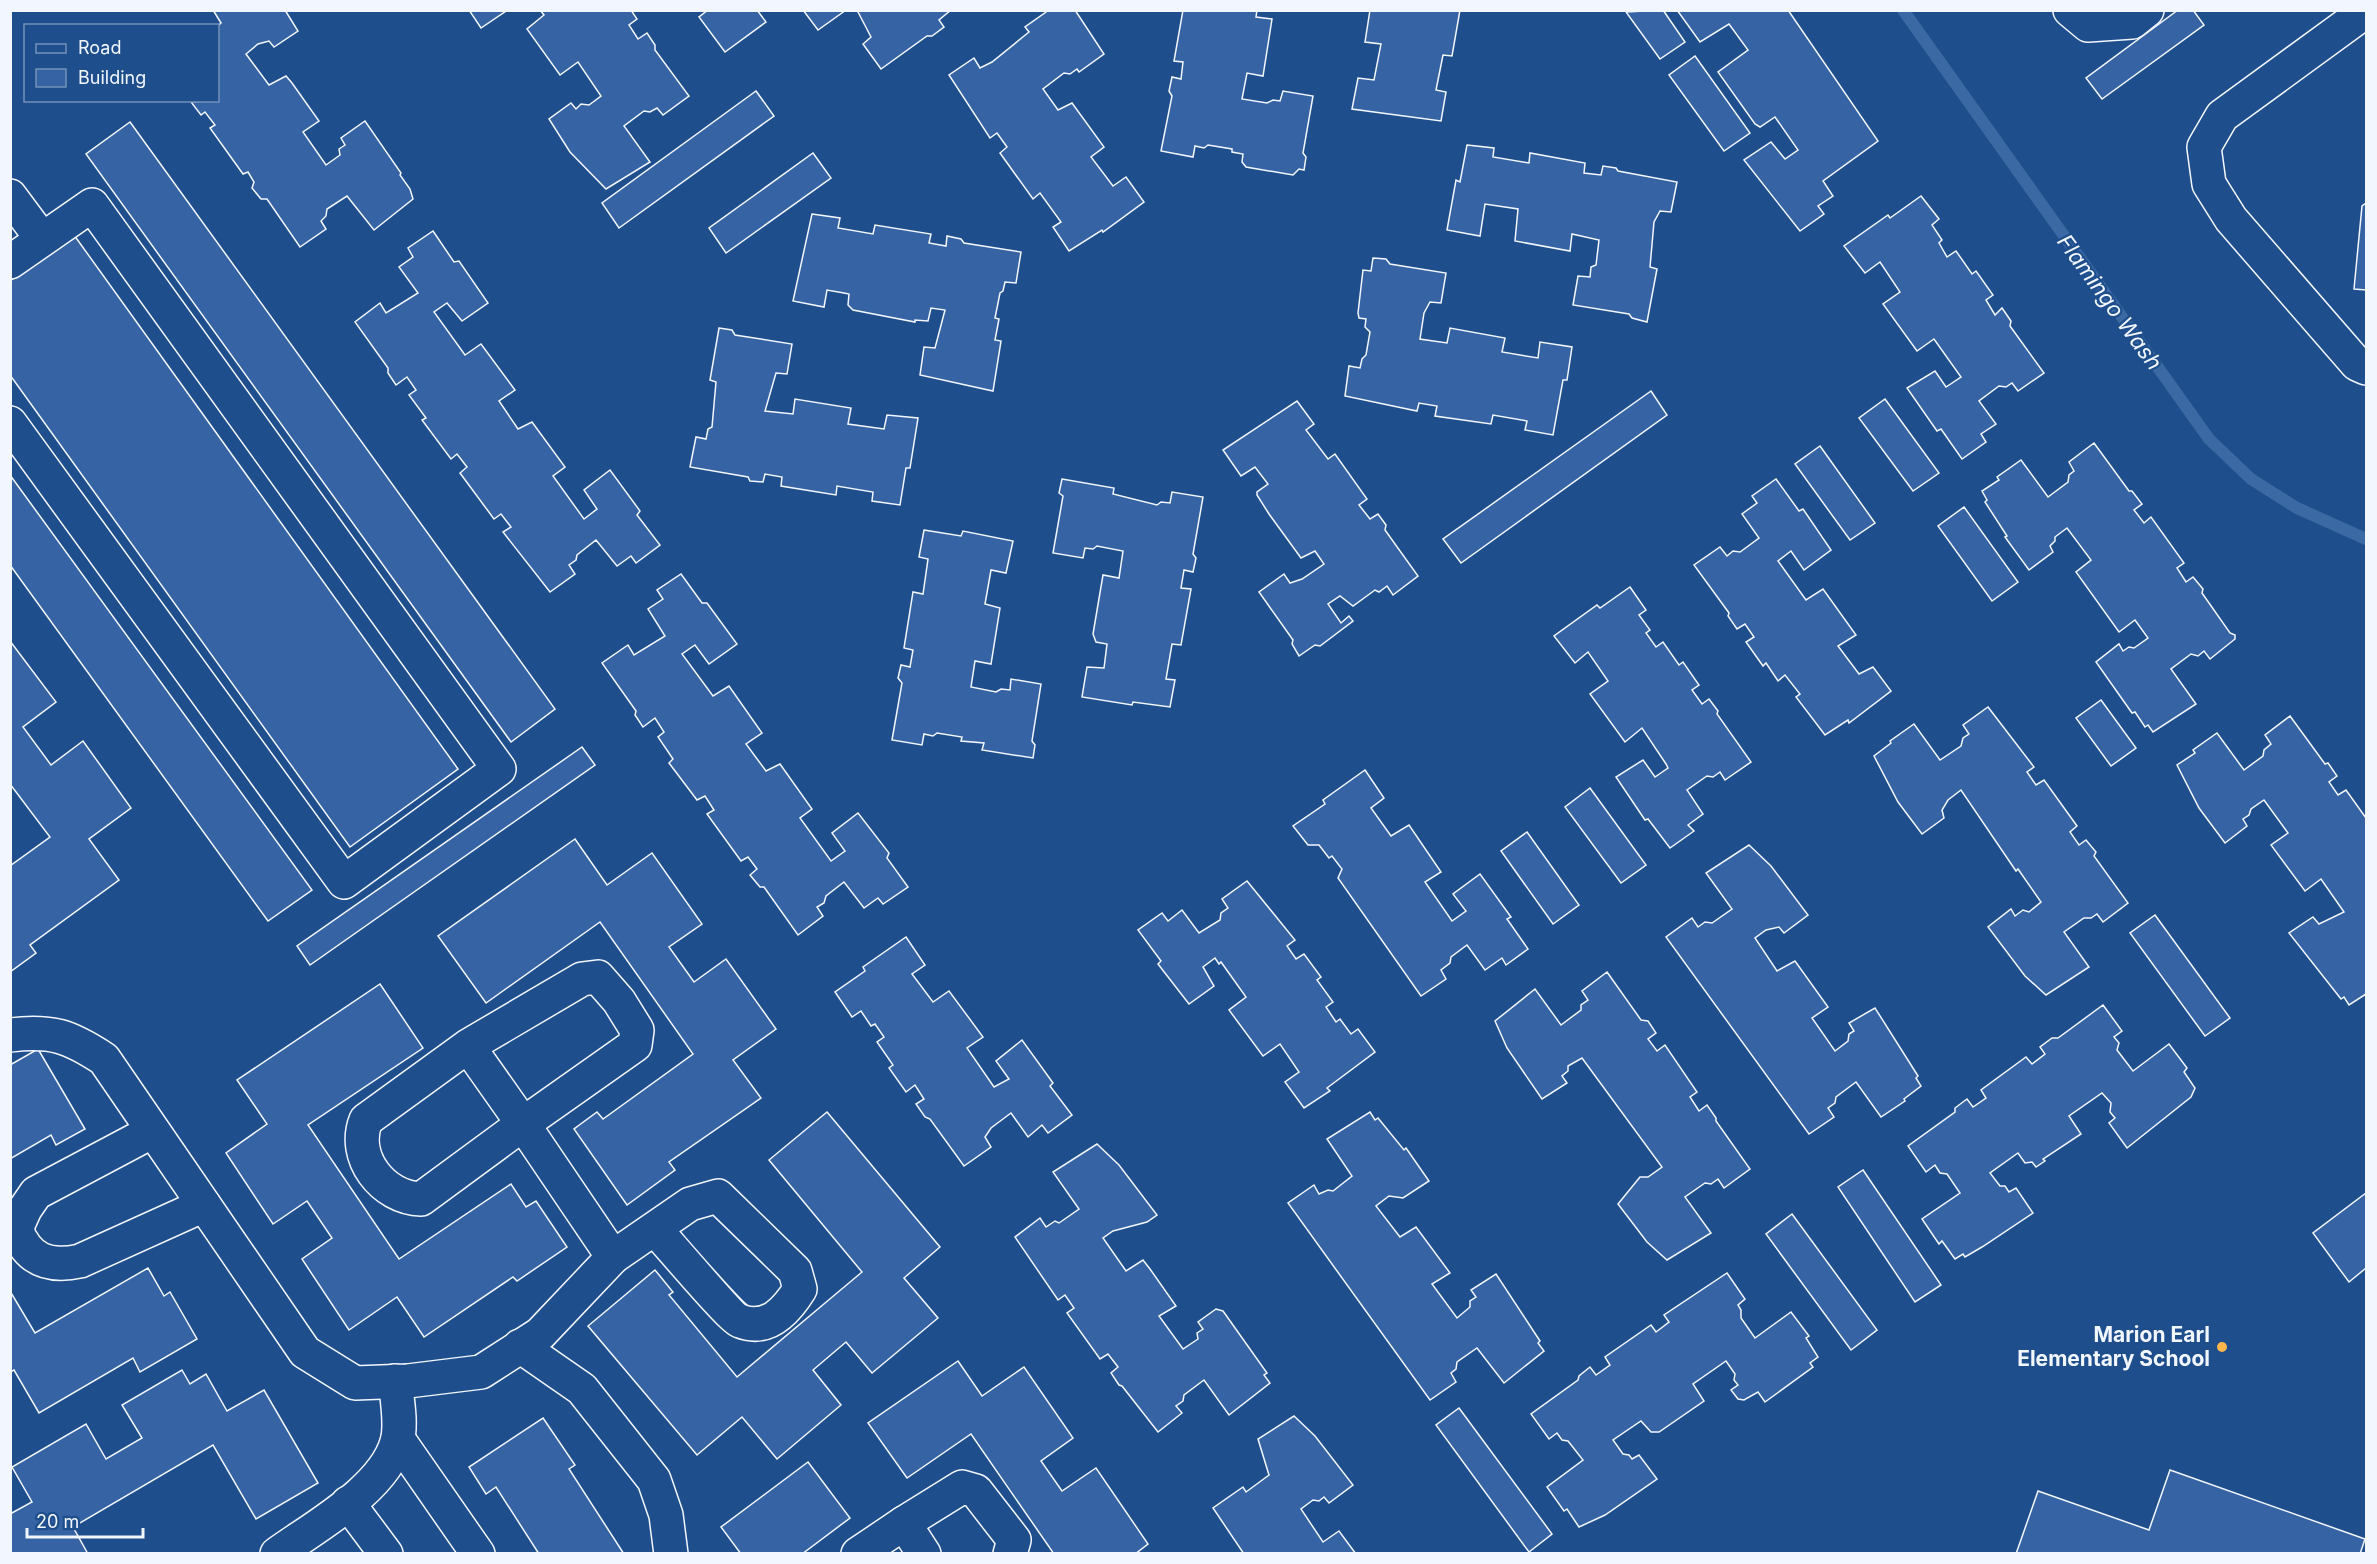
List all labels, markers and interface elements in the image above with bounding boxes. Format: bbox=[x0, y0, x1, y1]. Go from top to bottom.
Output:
legend bbox=[24, 24, 219, 102]
text: Road bbox=[78, 37, 121, 58]
text: Building bbox=[78, 67, 146, 88]
water label: Flamingo Wash bbox=[2052, 229, 2168, 375]
place label: Marion Earl Elementary School bbox=[2017, 1322, 2210, 1371]
marker: Marion Earl Elementary School bbox=[2215, 1340, 2229, 1354]
scale bar bbox=[27, 1501, 142, 1539]
text: 20 m bbox=[36, 1511, 79, 1532]

